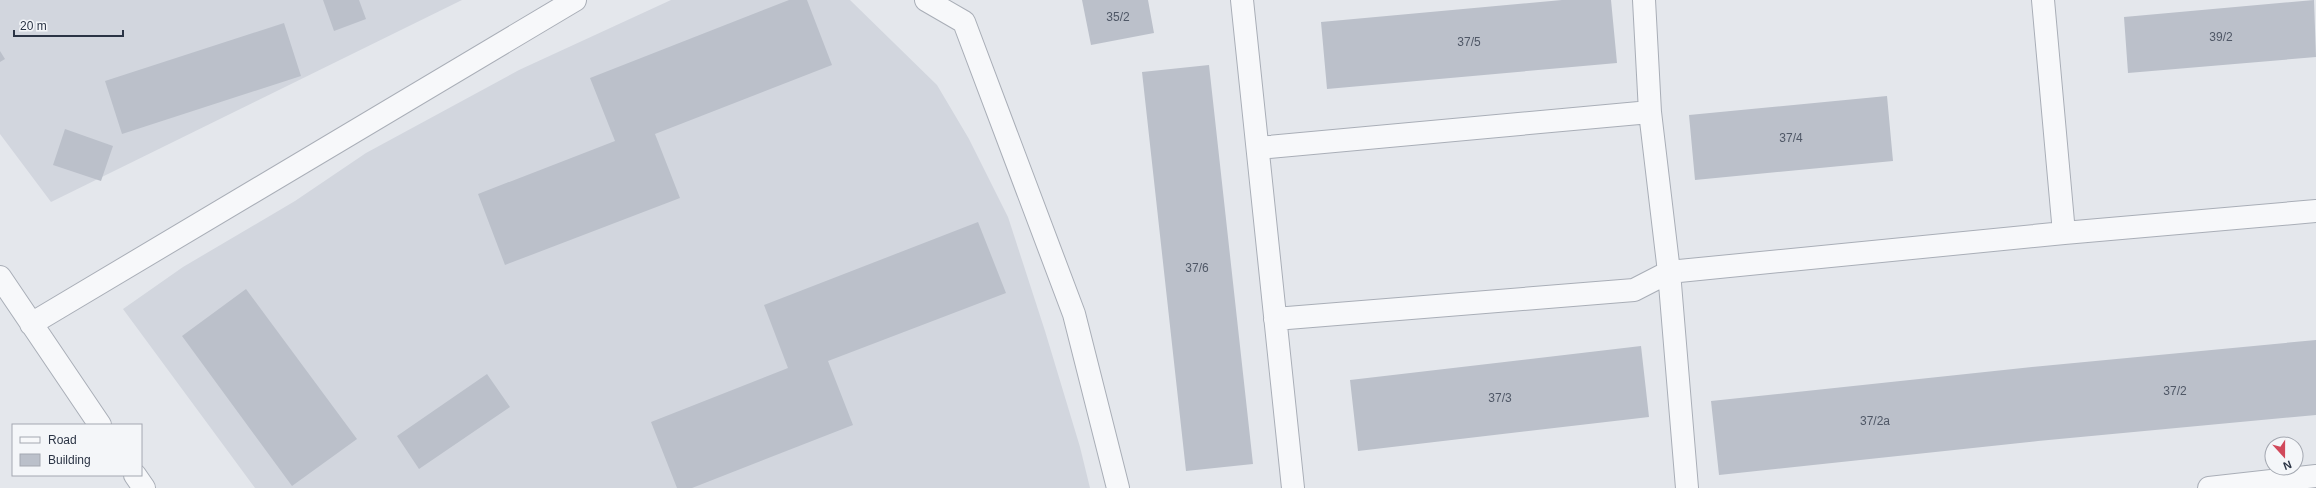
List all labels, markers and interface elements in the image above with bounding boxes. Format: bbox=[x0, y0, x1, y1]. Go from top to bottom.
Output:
house number: 35/2 bbox=[1106, 10, 1130, 24]
scale bar bbox=[14, 12, 123, 38]
text: 20 m bbox=[20, 19, 47, 33]
house number: 39/2 bbox=[2209, 30, 2233, 44]
house number: 37/5 bbox=[1457, 35, 1481, 49]
house number: 37/4 bbox=[1779, 131, 1803, 145]
house number: 37/6 bbox=[1185, 261, 1209, 275]
house number: 37/2 bbox=[2163, 384, 2187, 398]
house number: 37/3 bbox=[1488, 391, 1512, 405]
house number: 37/2a bbox=[1860, 414, 1890, 428]
legend bbox=[12, 424, 142, 476]
text: Road bbox=[48, 433, 77, 447]
north arrow bbox=[2264, 436, 2304, 476]
text: Building bbox=[48, 453, 91, 467]
text: N bbox=[2282, 458, 2293, 472]

